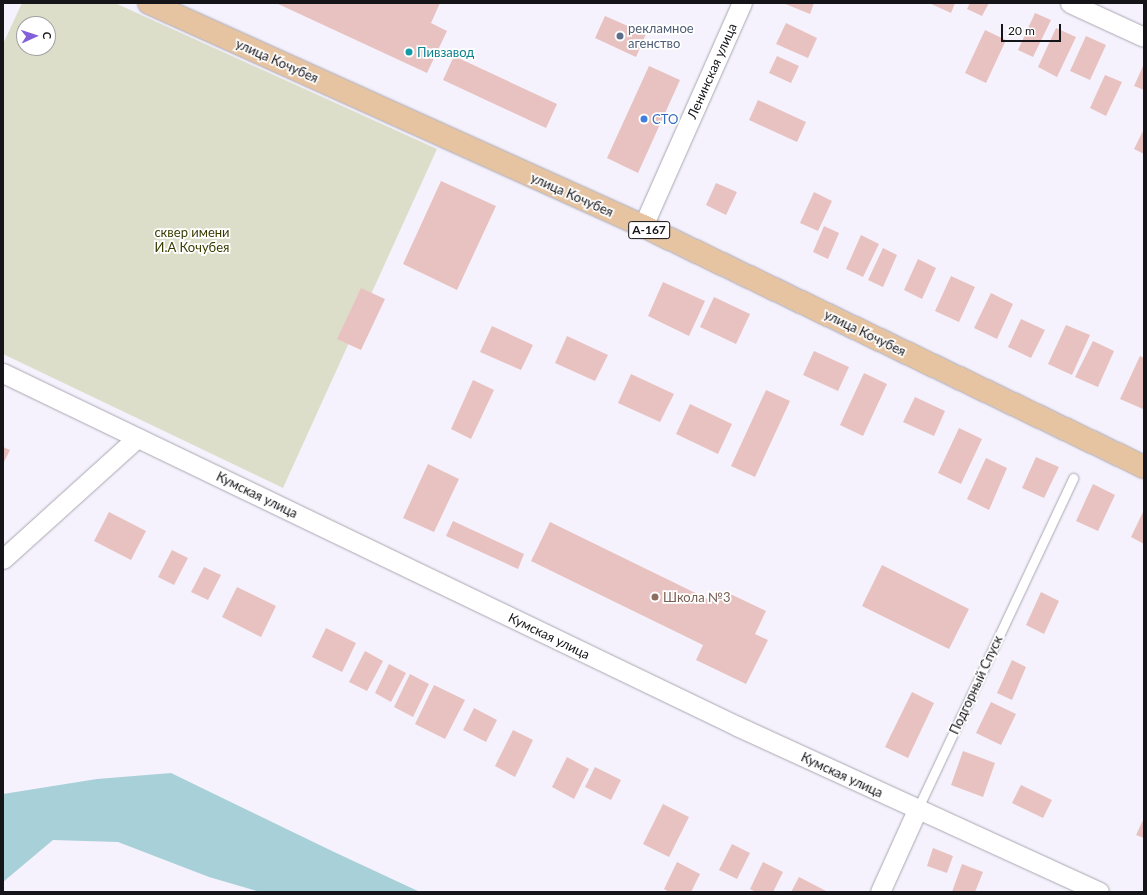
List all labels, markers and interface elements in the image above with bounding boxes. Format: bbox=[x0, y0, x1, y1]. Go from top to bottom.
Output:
north arrow bbox=[16, 16, 56, 56]
scale bar bbox=[1003, 16, 1063, 42]
place label: рекламное агенство bbox=[628, 21, 694, 52]
street label: Ленинская улица bbox=[684, 21, 740, 121]
text: 20 m bbox=[1008, 23, 1035, 38]
text: С bbox=[41, 31, 54, 39]
marker: рекламное агенство bbox=[615, 31, 625, 41]
street label: улица Кочубея bbox=[233, 36, 321, 86]
place label: Пивзавод bbox=[417, 44, 474, 60]
marker: Пивзавод bbox=[404, 47, 414, 57]
place label: СТО bbox=[652, 111, 678, 127]
marker: СТО bbox=[639, 114, 649, 124]
street label: улица Кочубея bbox=[528, 170, 616, 220]
road number: А-167 bbox=[628, 220, 670, 240]
park label: сквер имени И.А Кочубея bbox=[154, 225, 230, 256]
street label: улица Кочубея bbox=[822, 307, 908, 359]
street label: Кумская улица bbox=[214, 469, 300, 521]
place label: Школа №3 bbox=[663, 589, 731, 605]
marker: Школа №3 bbox=[650, 592, 660, 602]
street label: Кумская улица bbox=[506, 610, 592, 662]
street label: Подгорный Спуск bbox=[946, 633, 1006, 737]
street label: Кумская улица bbox=[799, 749, 885, 801]

